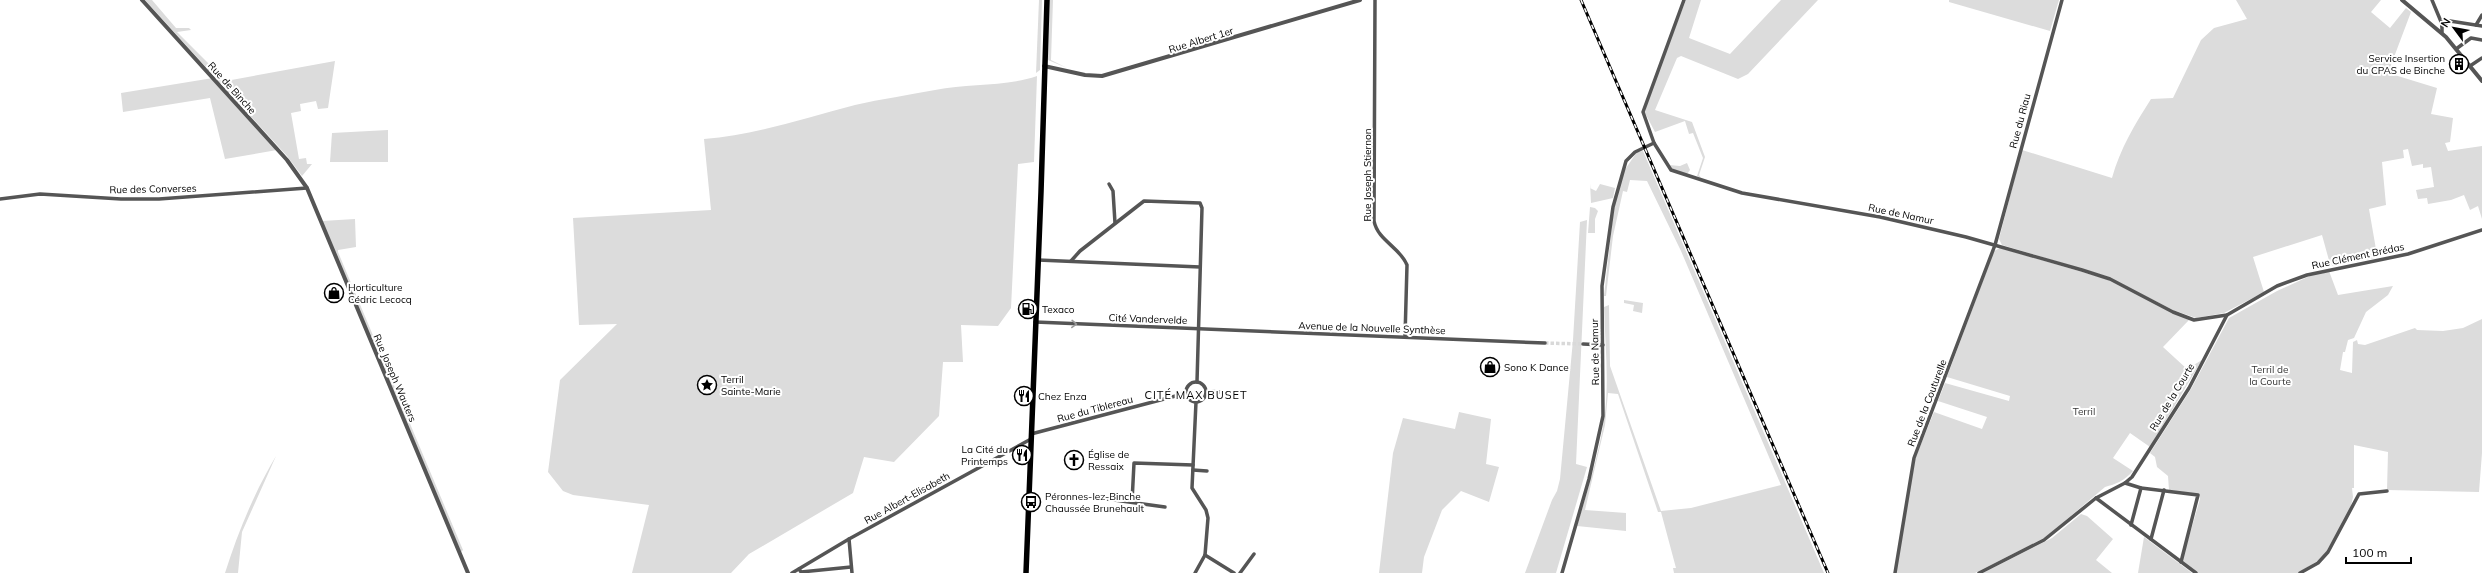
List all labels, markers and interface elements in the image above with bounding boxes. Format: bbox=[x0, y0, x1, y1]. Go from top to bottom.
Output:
north arrow bbox=[2434, 8, 2474, 48]
text: N bbox=[2437, 15, 2454, 30]
street label: Rue Albert 1er bbox=[1167, 24, 1235, 56]
place label: Service Insertion du CPAS de Binche bbox=[2357, 52, 2445, 77]
building icon: Service Insertion du CPAS de Binche bbox=[2448, 53, 2470, 75]
street label: Rue de Binche bbox=[205, 59, 259, 117]
street label: Rue du Riau bbox=[2006, 92, 2034, 150]
street label: Rue Joseph Stiernon bbox=[1361, 128, 1374, 222]
street label: Rue des Converses bbox=[109, 182, 197, 196]
street label: Rue de Namur bbox=[1867, 201, 1935, 227]
street label: Rue Clément Brédas bbox=[2310, 240, 2406, 272]
place label: Horticulture Cédric Lecocq bbox=[348, 281, 412, 306]
shop icon: Horticulture Cédric Lecocq bbox=[323, 282, 345, 304]
fuel station icon: Texaco bbox=[1017, 298, 1039, 320]
place label: Texaco bbox=[1042, 303, 1075, 316]
street label: Cité Vandervelde bbox=[1108, 311, 1188, 327]
street label: Rue de Namur bbox=[1588, 318, 1602, 385]
one-way arrow bbox=[1071, 319, 1077, 328]
street label: Avenue de la Nouvelle Synthèse bbox=[1298, 319, 1446, 337]
street label: Rue Joseph Wauters bbox=[371, 332, 419, 424]
shop icon: Sono K Dance bbox=[1479, 356, 1501, 378]
street label: Rue de la Couturelle bbox=[1904, 358, 1950, 448]
place label: Sono K Dance bbox=[1504, 361, 1569, 374]
street label: Rue de la Courte bbox=[2147, 361, 2197, 433]
park label: Terril de la Courte bbox=[2249, 363, 2291, 388]
place label: Terril Sainte-Marie bbox=[721, 373, 781, 398]
place icon: Terril Sainte-Marie bbox=[696, 374, 718, 396]
restaurant icon: Chez Enza bbox=[1013, 385, 1035, 407]
district label: CITÉ MAX BUSET bbox=[1144, 388, 1248, 402]
place label: Chez Enza bbox=[1038, 390, 1087, 403]
street label: Rue du Tiblereau bbox=[1056, 393, 1134, 425]
park label: Terril bbox=[2073, 405, 2095, 418]
place label: La Cité du Printemps bbox=[961, 443, 1008, 468]
restaurant icon: La Cité du Printemps bbox=[1011, 444, 1033, 466]
place label: Église de Ressaix bbox=[1088, 448, 1129, 473]
church icon: Église de Ressaix bbox=[1063, 449, 1085, 471]
street label: Rue Albert-Elisabeth bbox=[862, 469, 952, 527]
place label: Péronnes-lez-Binche Chaussée Brunehault bbox=[1045, 490, 1144, 515]
bus stop icon: Péronnes-lez-Binche Chaussée Brunehault bbox=[1020, 491, 1042, 513]
scale bar bbox=[2346, 539, 2411, 565]
text: 100 m bbox=[2352, 545, 2387, 560]

